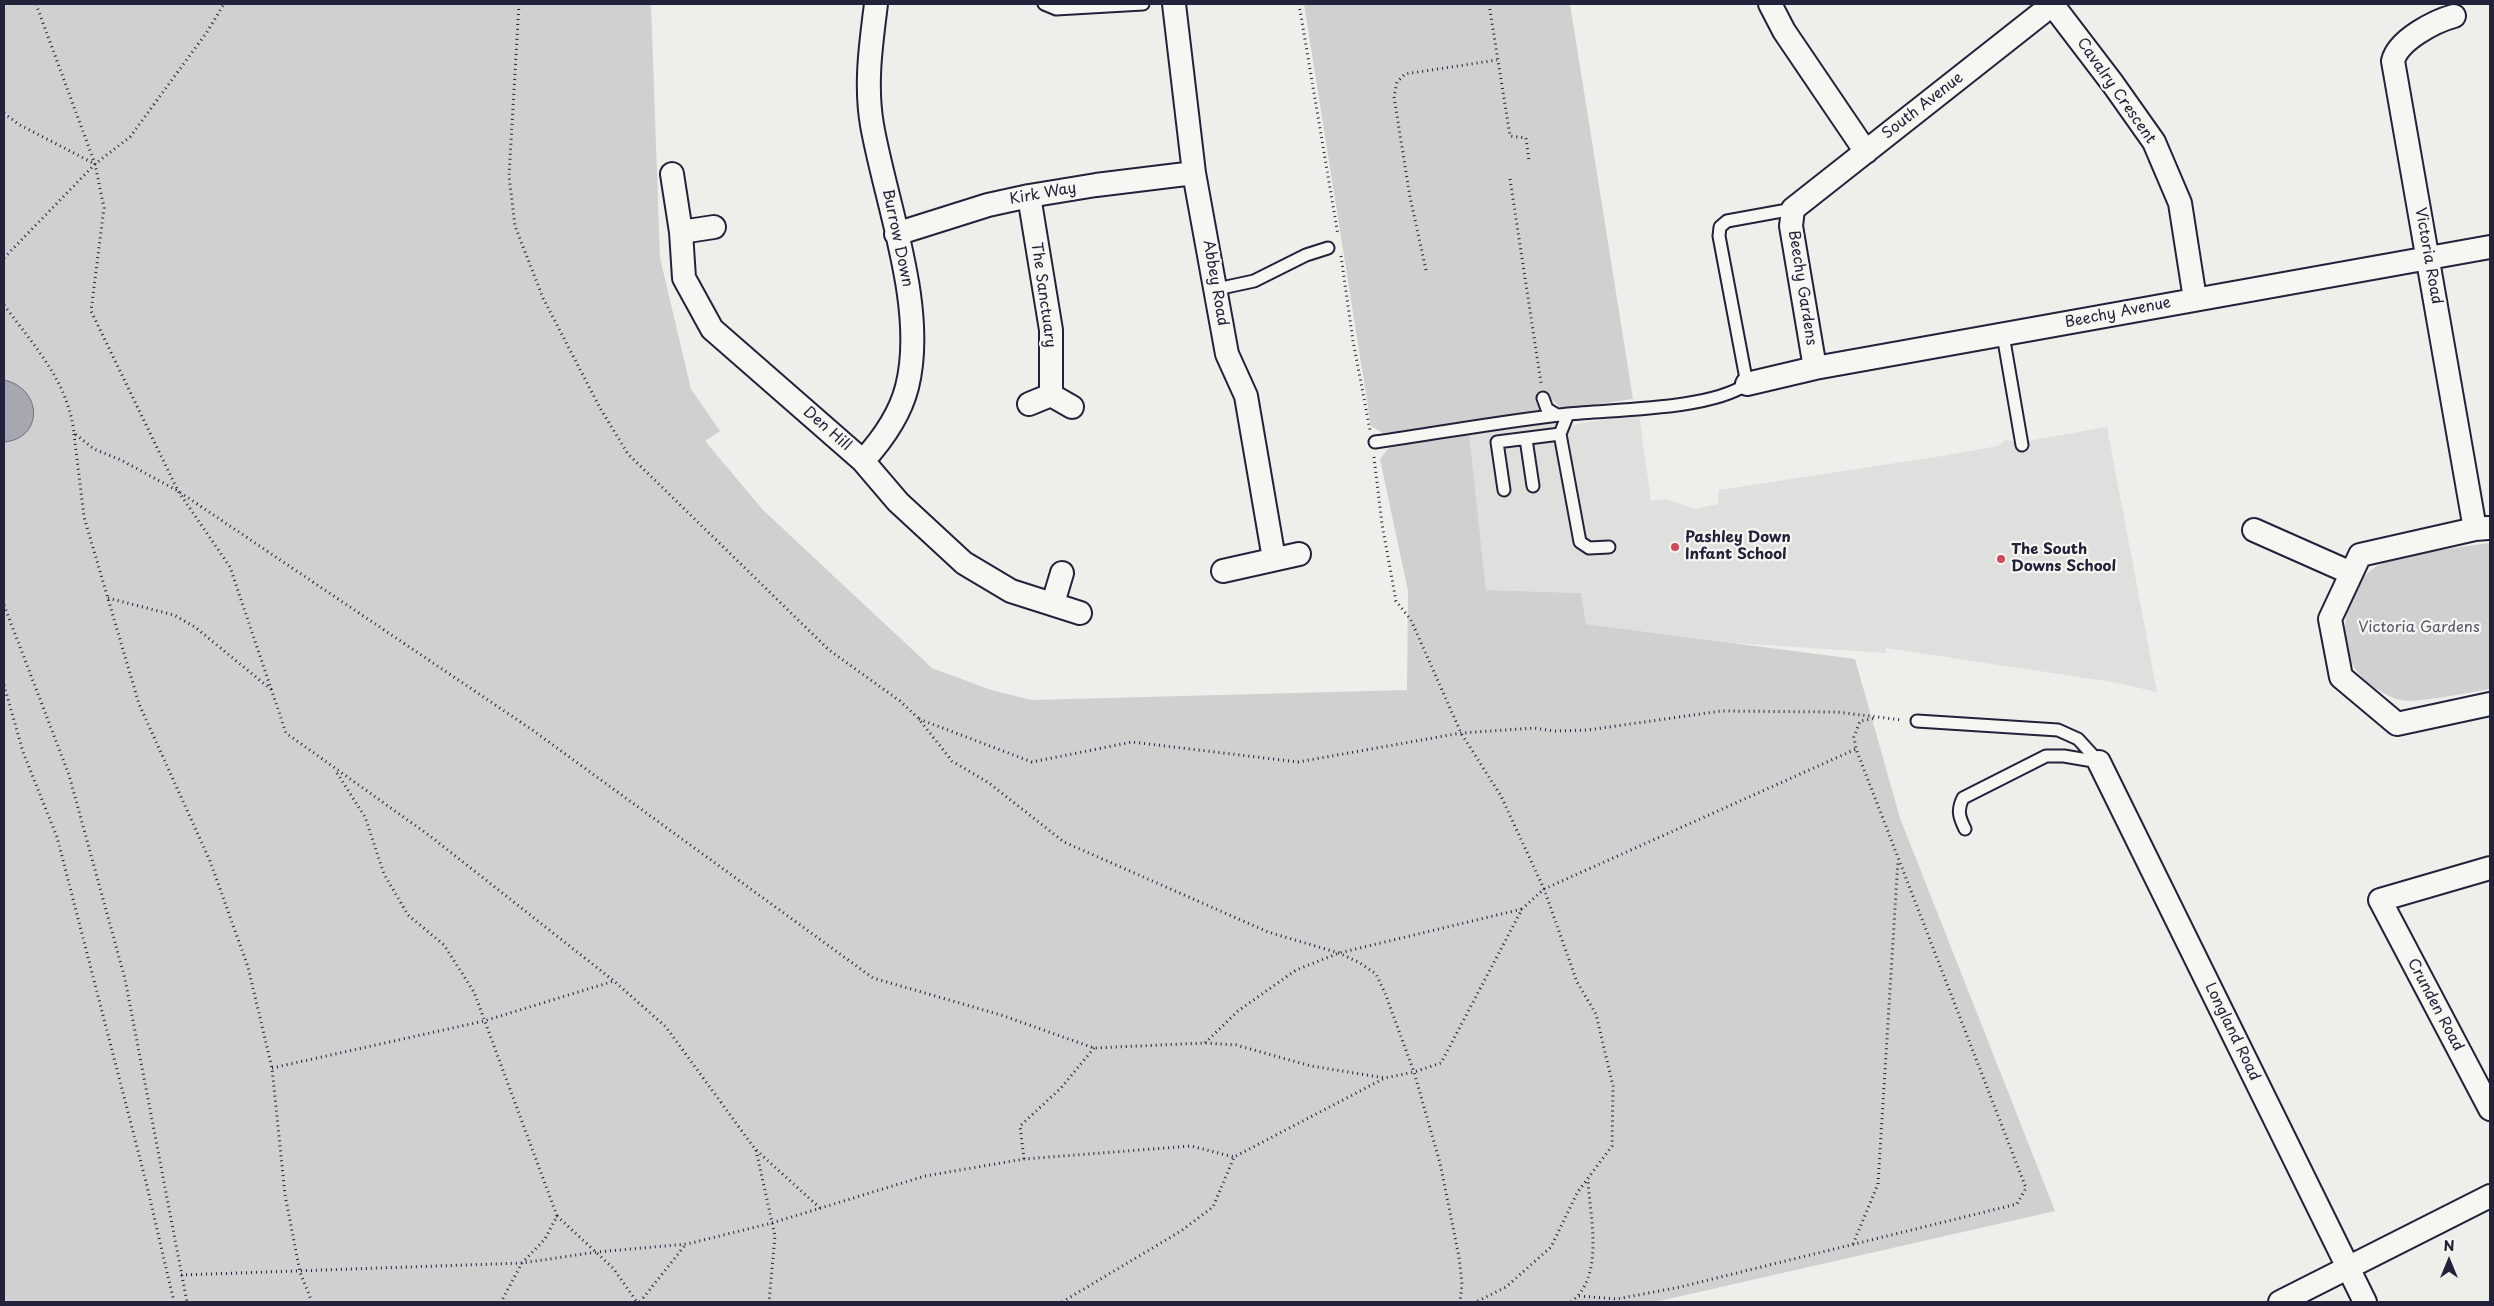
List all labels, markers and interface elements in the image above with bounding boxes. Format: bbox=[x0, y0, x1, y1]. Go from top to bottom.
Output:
street label: Cavalry Crescent bbox=[2073, 35, 2159, 147]
street label: South Avenue bbox=[1879, 69, 1967, 143]
street label: Kirk Way bbox=[1008, 179, 1078, 209]
street label: Burrow Down bbox=[878, 188, 916, 288]
street label: Victoria Road bbox=[2411, 206, 2445, 306]
street label: Beechy Gardens bbox=[1784, 229, 1820, 347]
street label: Abbey Road bbox=[1199, 239, 1231, 327]
street label: The Sanctuary bbox=[1027, 241, 1059, 349]
street label: Beechy Avenue bbox=[2063, 294, 2173, 332]
street label: Den Hill bbox=[799, 403, 855, 455]
place label: Pashley Down Infant School bbox=[1685, 529, 1791, 564]
marker: Pashley Down Infant School bbox=[1669, 541, 1681, 553]
place label: The South Downs School bbox=[2011, 541, 2116, 576]
marker: The South Downs School bbox=[1995, 553, 2007, 565]
park label: Victoria Gardens bbox=[2358, 619, 2480, 637]
street label: Crunden Road bbox=[2403, 956, 2467, 1054]
street label: Longland Road bbox=[2201, 980, 2263, 1084]
text: N bbox=[2443, 1235, 2455, 1256]
north arrow bbox=[2424, 1236, 2474, 1286]

